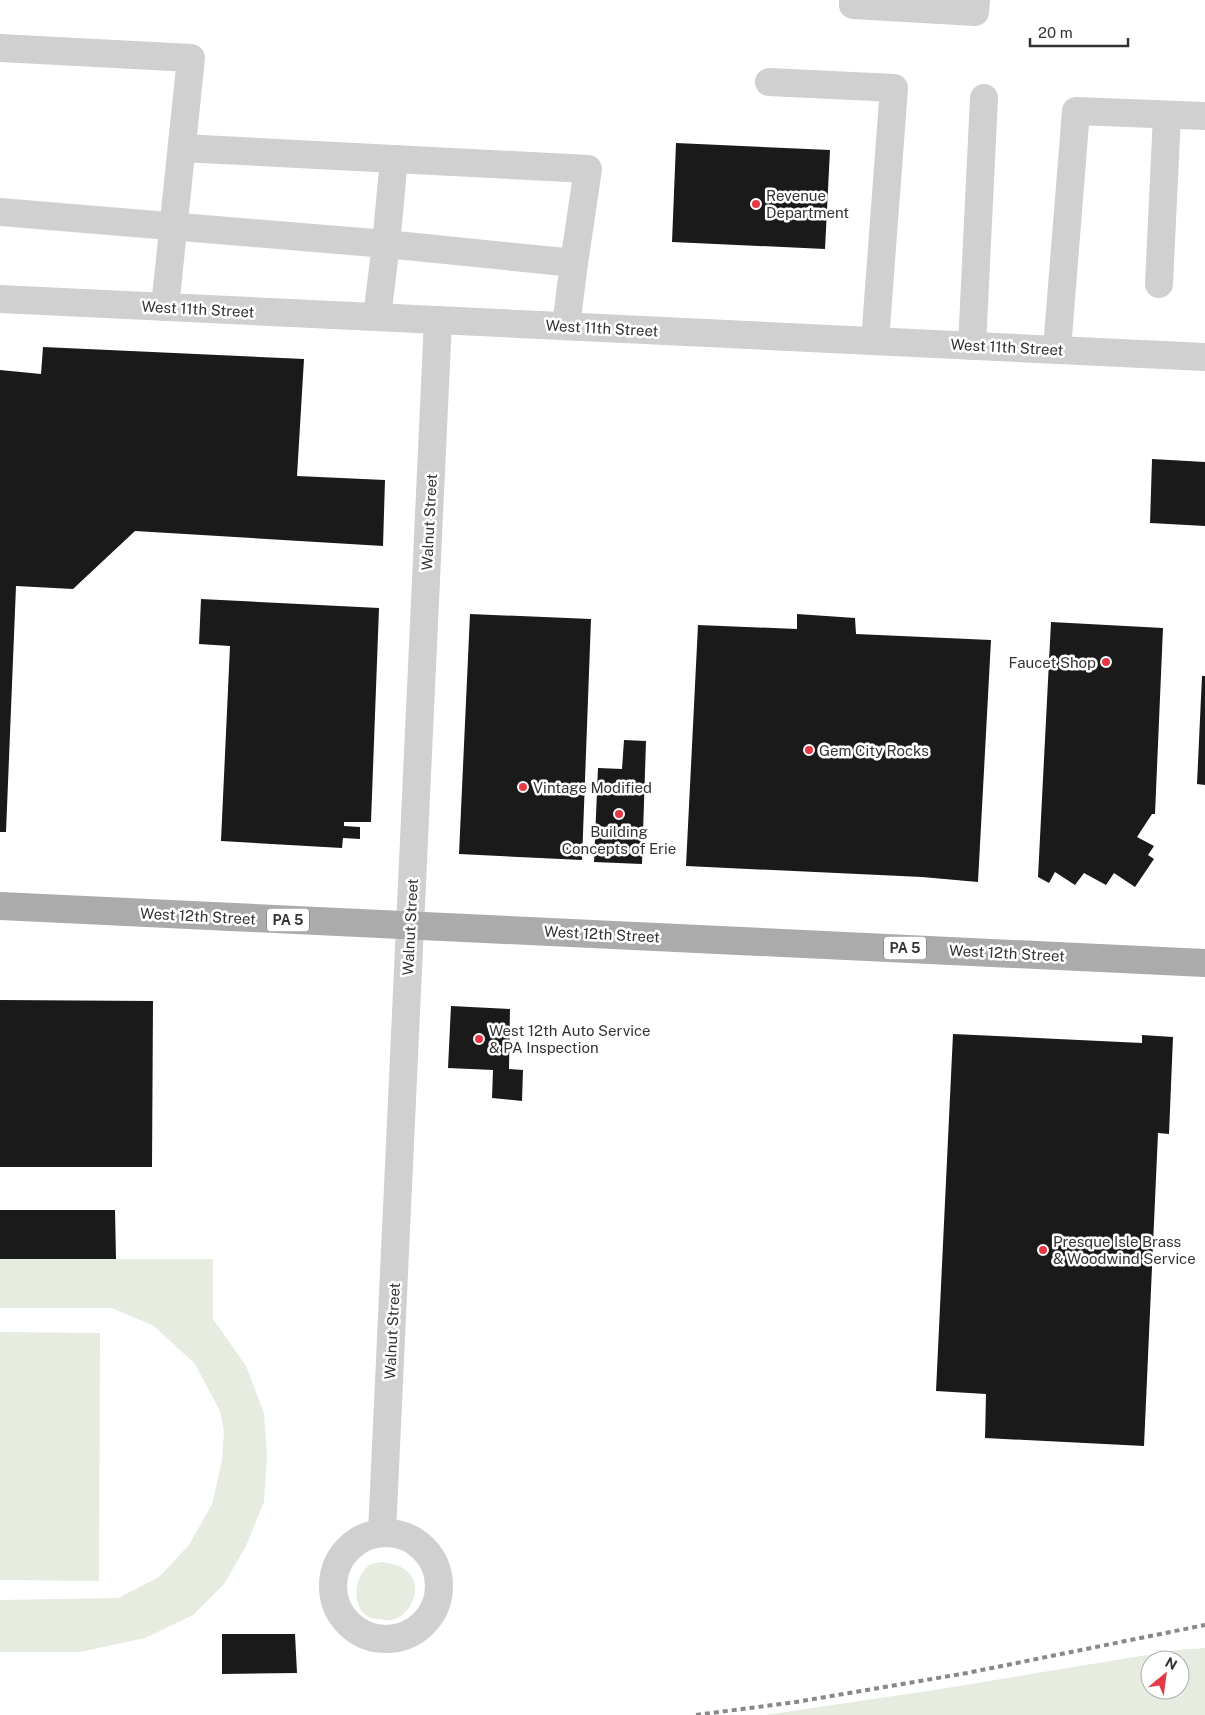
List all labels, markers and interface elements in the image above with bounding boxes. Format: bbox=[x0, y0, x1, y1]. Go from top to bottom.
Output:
scale bar bbox=[1030, 15, 1128, 47]
text: 20 m bbox=[1038, 24, 1073, 41]
place label: Revenue Department bbox=[766, 187, 849, 221]
marker: Revenue Department bbox=[750, 198, 762, 210]
street label: West 11th Street bbox=[141, 298, 255, 320]
street label: West 11th Street bbox=[545, 317, 659, 339]
street label: West 11th Street bbox=[950, 336, 1064, 358]
street label: Walnut Street bbox=[418, 473, 440, 571]
place label: Faucet Shop bbox=[1008, 654, 1096, 671]
marker: Faucet Shop bbox=[1100, 656, 1112, 668]
place label: Gem City Rocks bbox=[819, 742, 929, 759]
marker: Gem City Rocks bbox=[803, 744, 815, 756]
place label: Vintage Modified bbox=[533, 779, 652, 796]
marker: Vintage Modified bbox=[517, 781, 529, 793]
marker: Building Concepts of Erie bbox=[613, 808, 625, 820]
place label: Building Concepts of Erie bbox=[562, 823, 676, 857]
street label: Walnut Street bbox=[399, 878, 421, 976]
street label: West 12th Street bbox=[140, 904, 257, 928]
road number: PA 5 bbox=[267, 908, 309, 932]
street label: West 12th Street bbox=[544, 922, 661, 946]
road number: PA 5 bbox=[884, 936, 926, 960]
street label: West 12th Street bbox=[949, 941, 1066, 965]
place label: West 12th Auto Service & PA Inspection bbox=[489, 1022, 651, 1056]
marker: West 12th Auto Service & PA Inspection bbox=[473, 1033, 485, 1045]
place label: Presque Isle Brass & Woodwind Service bbox=[1053, 1233, 1196, 1267]
marker: Presque Isle Brass & Woodwind Service bbox=[1037, 1244, 1049, 1256]
street label: Walnut Street bbox=[381, 1282, 403, 1380]
north arrow bbox=[1140, 1650, 1190, 1700]
text: N bbox=[1163, 1654, 1180, 1673]

